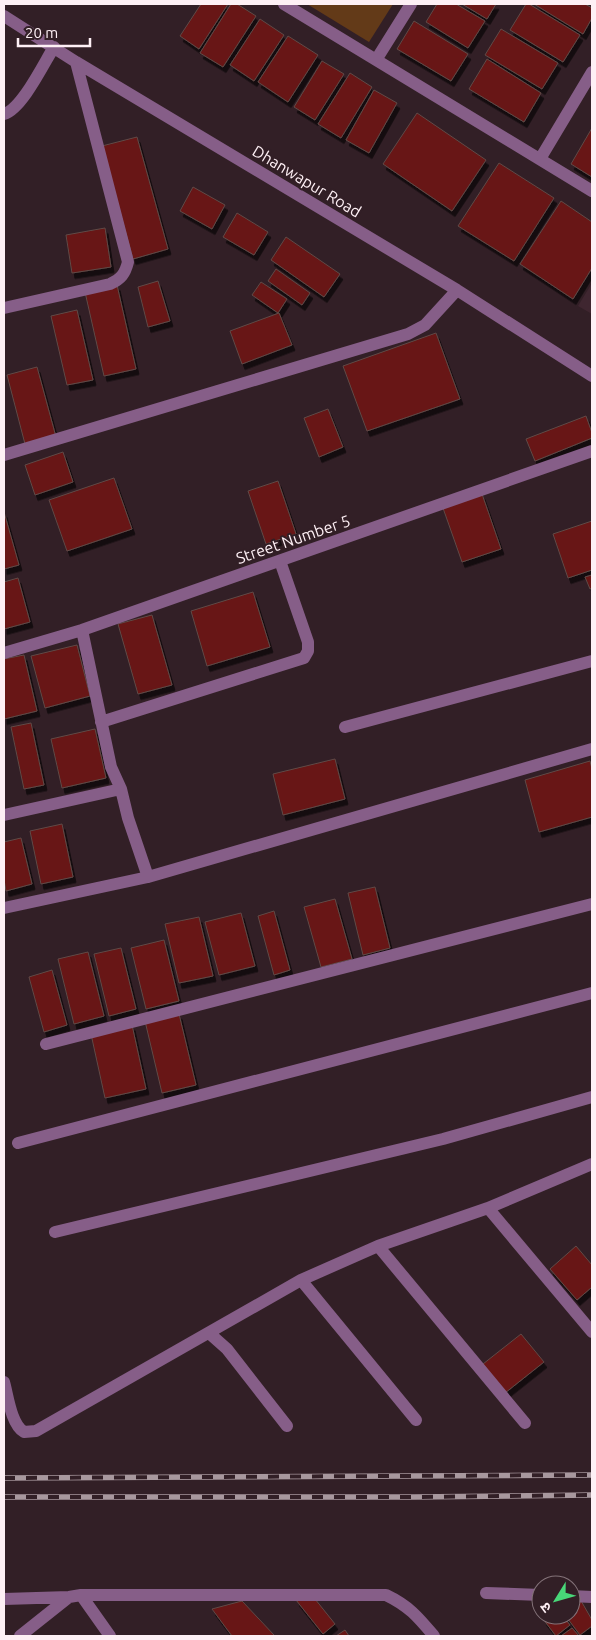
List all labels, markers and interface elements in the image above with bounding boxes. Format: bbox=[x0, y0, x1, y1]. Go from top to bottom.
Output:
scale bar bbox=[18, 15, 90, 47]
text: 20 m bbox=[25, 24, 58, 41]
street label: Dhanwapur Road bbox=[249, 141, 365, 221]
street label: Street Number 5 bbox=[234, 511, 352, 567]
north arrow bbox=[531, 1575, 581, 1625]
text: उ bbox=[536, 1599, 554, 1616]

